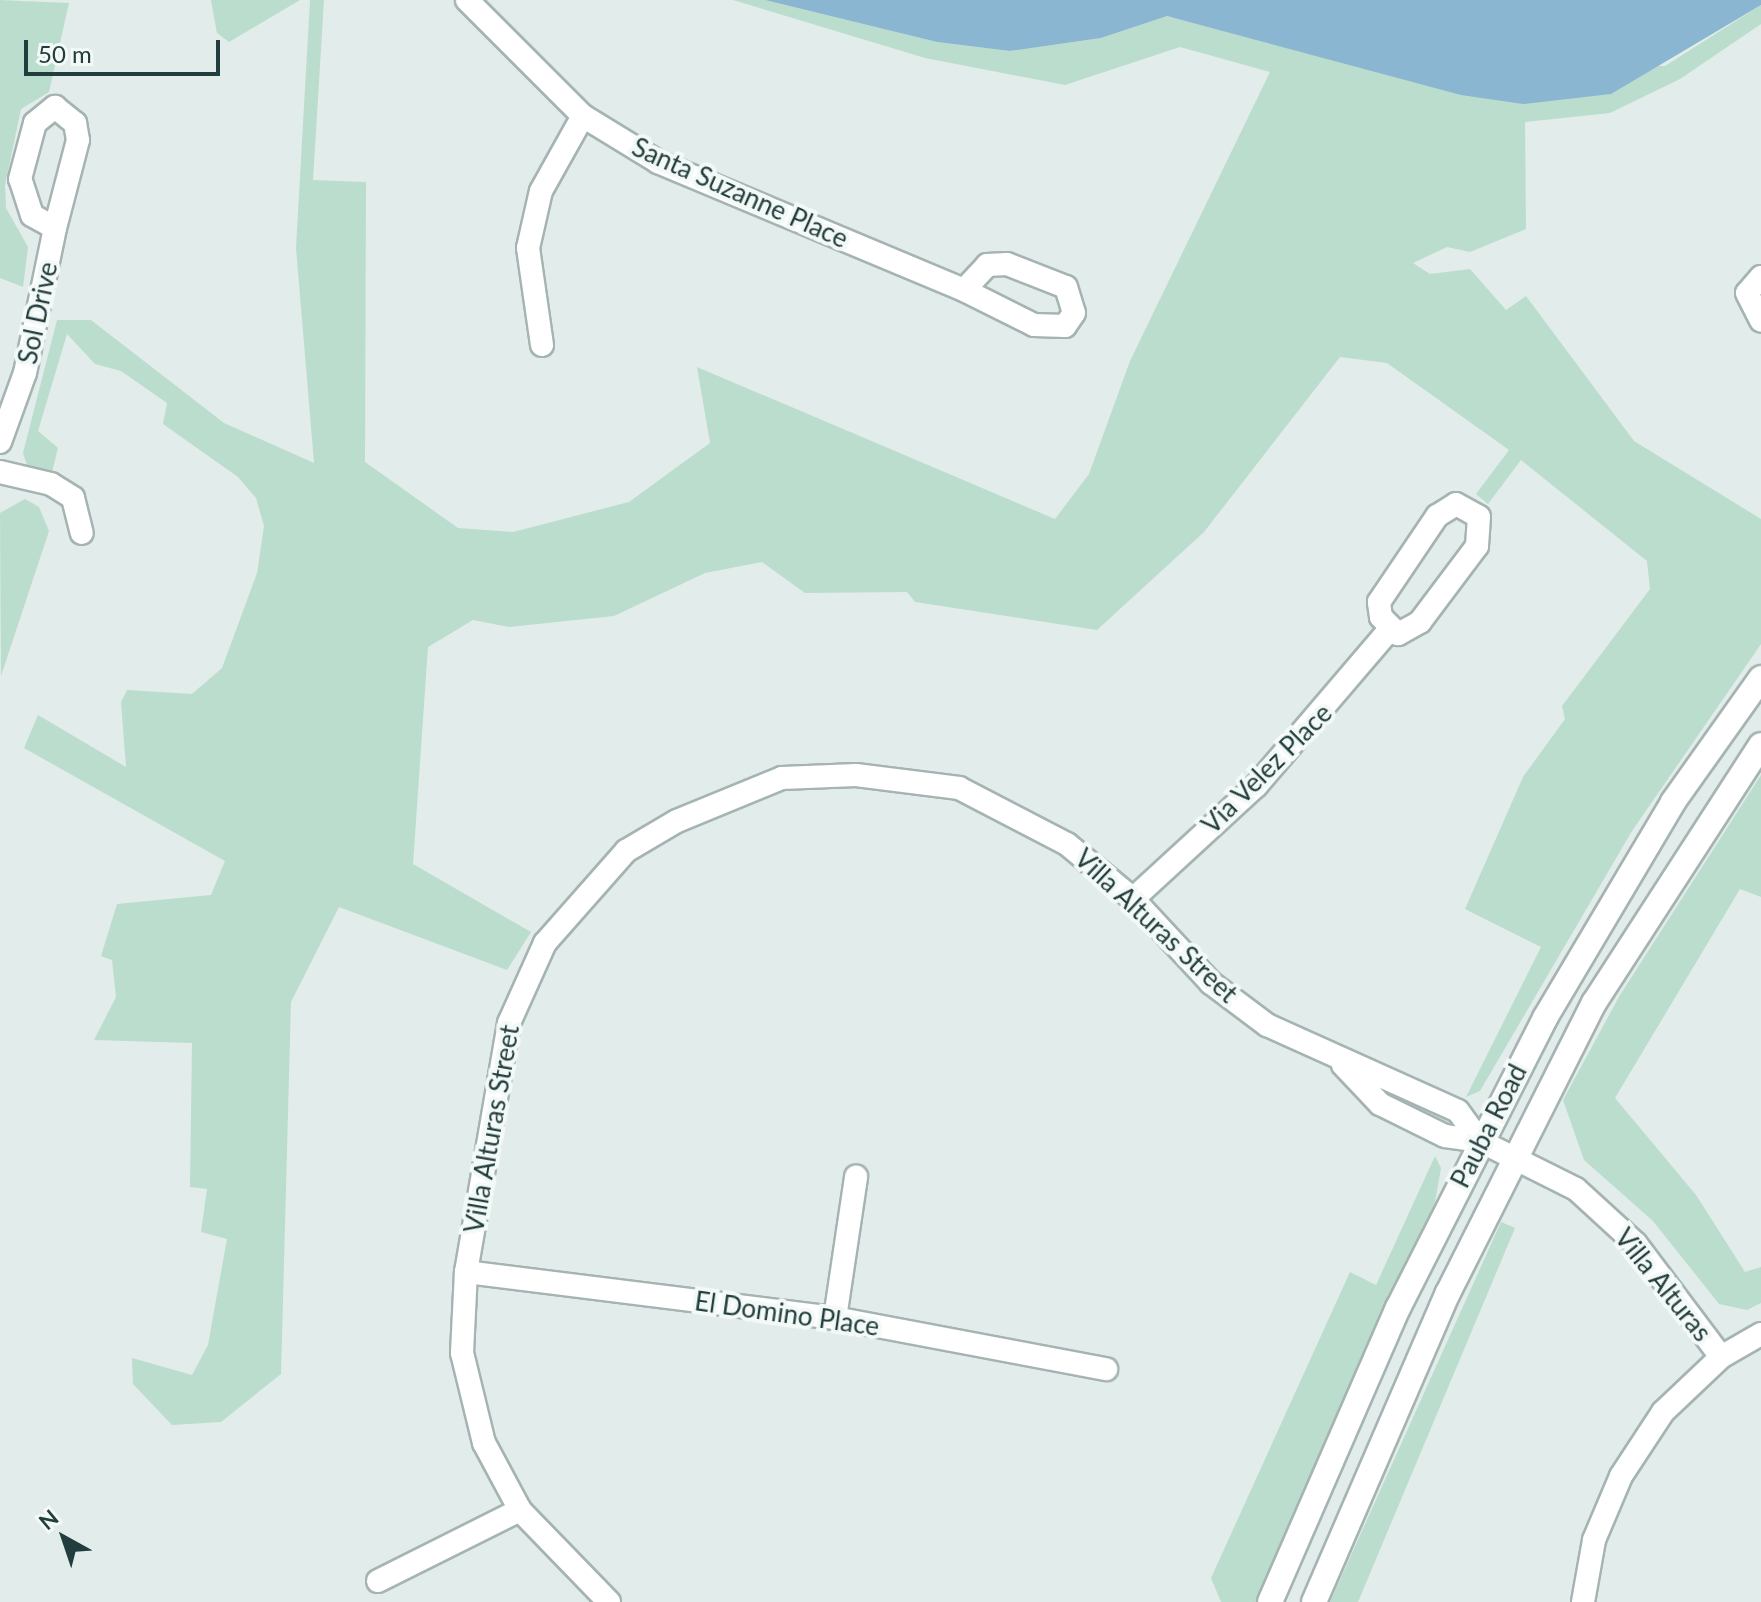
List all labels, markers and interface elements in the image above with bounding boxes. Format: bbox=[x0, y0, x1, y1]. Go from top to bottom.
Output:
scale bar bbox=[28, 24, 224, 74]
text: 50 m bbox=[38, 39, 92, 68]
street label: Santa Suzanne Place bbox=[627, 131, 853, 255]
street label: Sol Drive bbox=[12, 259, 64, 367]
street label: Via Velez Place bbox=[1195, 697, 1339, 841]
street label: Villa Alturas Street bbox=[1068, 842, 1244, 1010]
street label: Villa Alturas Street bbox=[458, 1022, 526, 1236]
street label: Pauba Road bbox=[1445, 1059, 1533, 1193]
street label: Villa Alturas bbox=[1608, 1222, 1718, 1348]
street label: El Domino Place bbox=[693, 1286, 881, 1342]
north arrow bbox=[24, 1498, 104, 1578]
text: N bbox=[33, 1503, 63, 1535]

